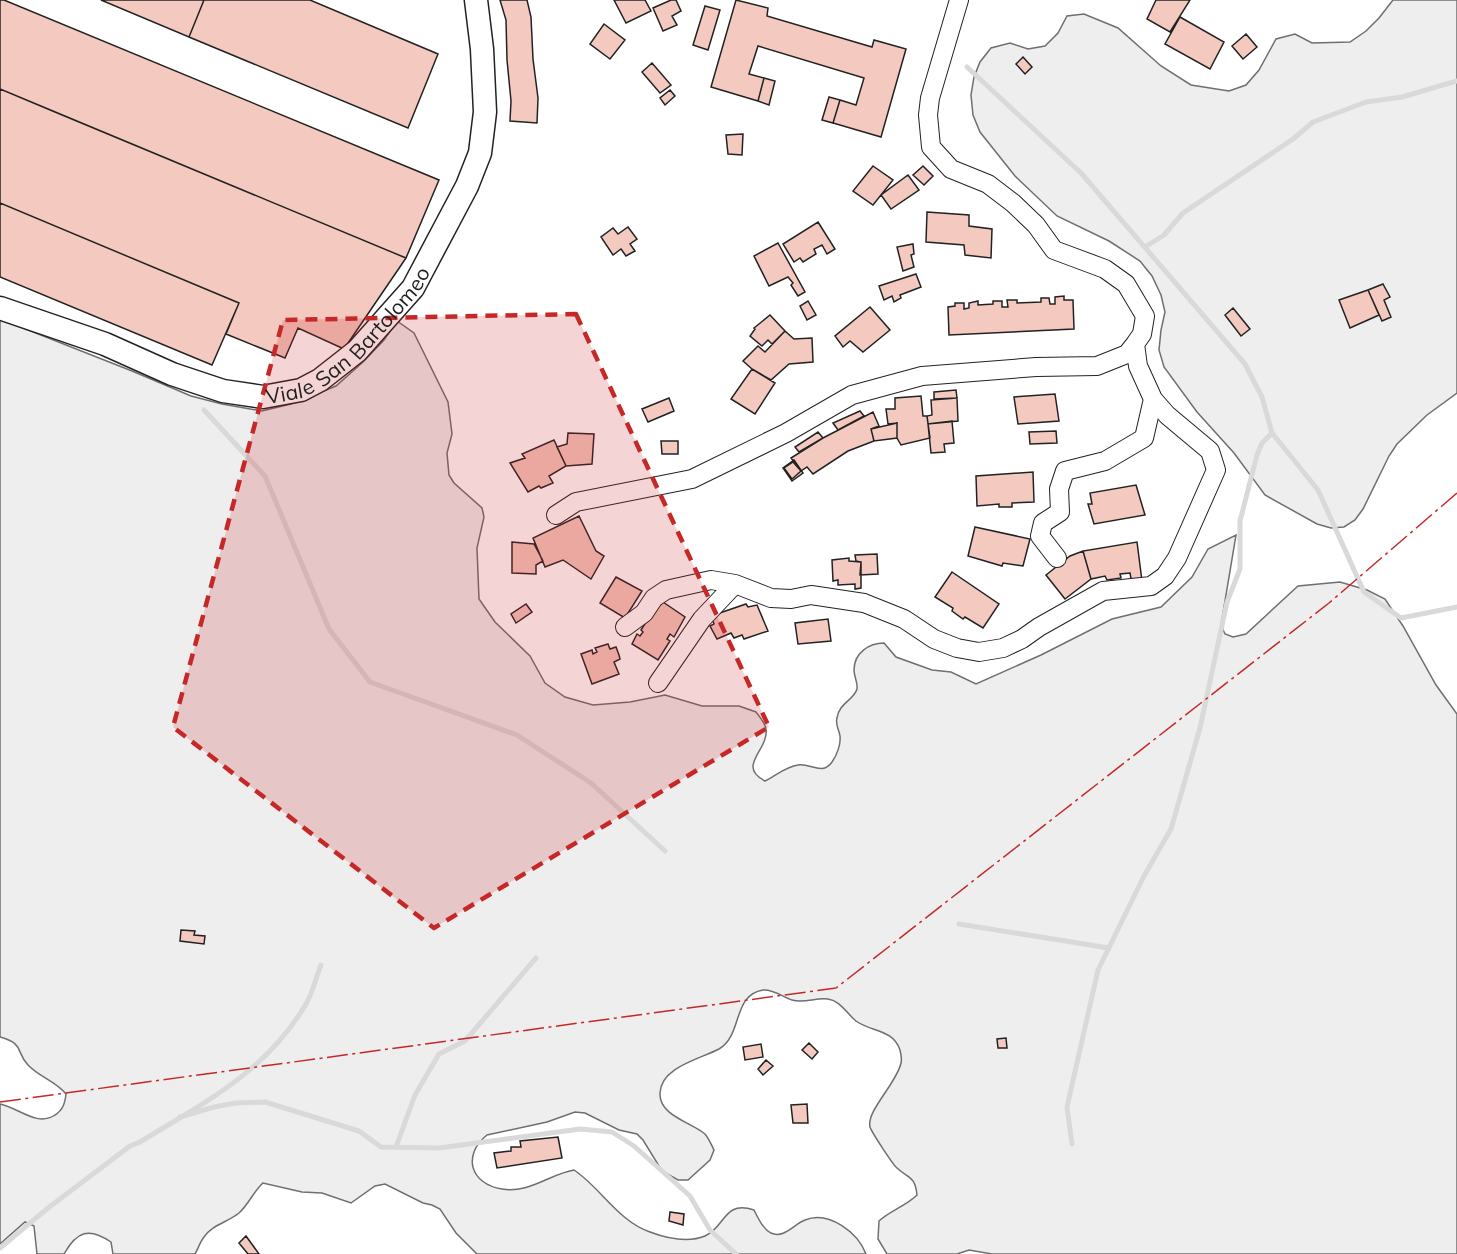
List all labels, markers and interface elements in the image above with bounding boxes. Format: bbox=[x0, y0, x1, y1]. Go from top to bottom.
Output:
street label: Viale San Bartolomeo bbox=[264, 262, 435, 409]

